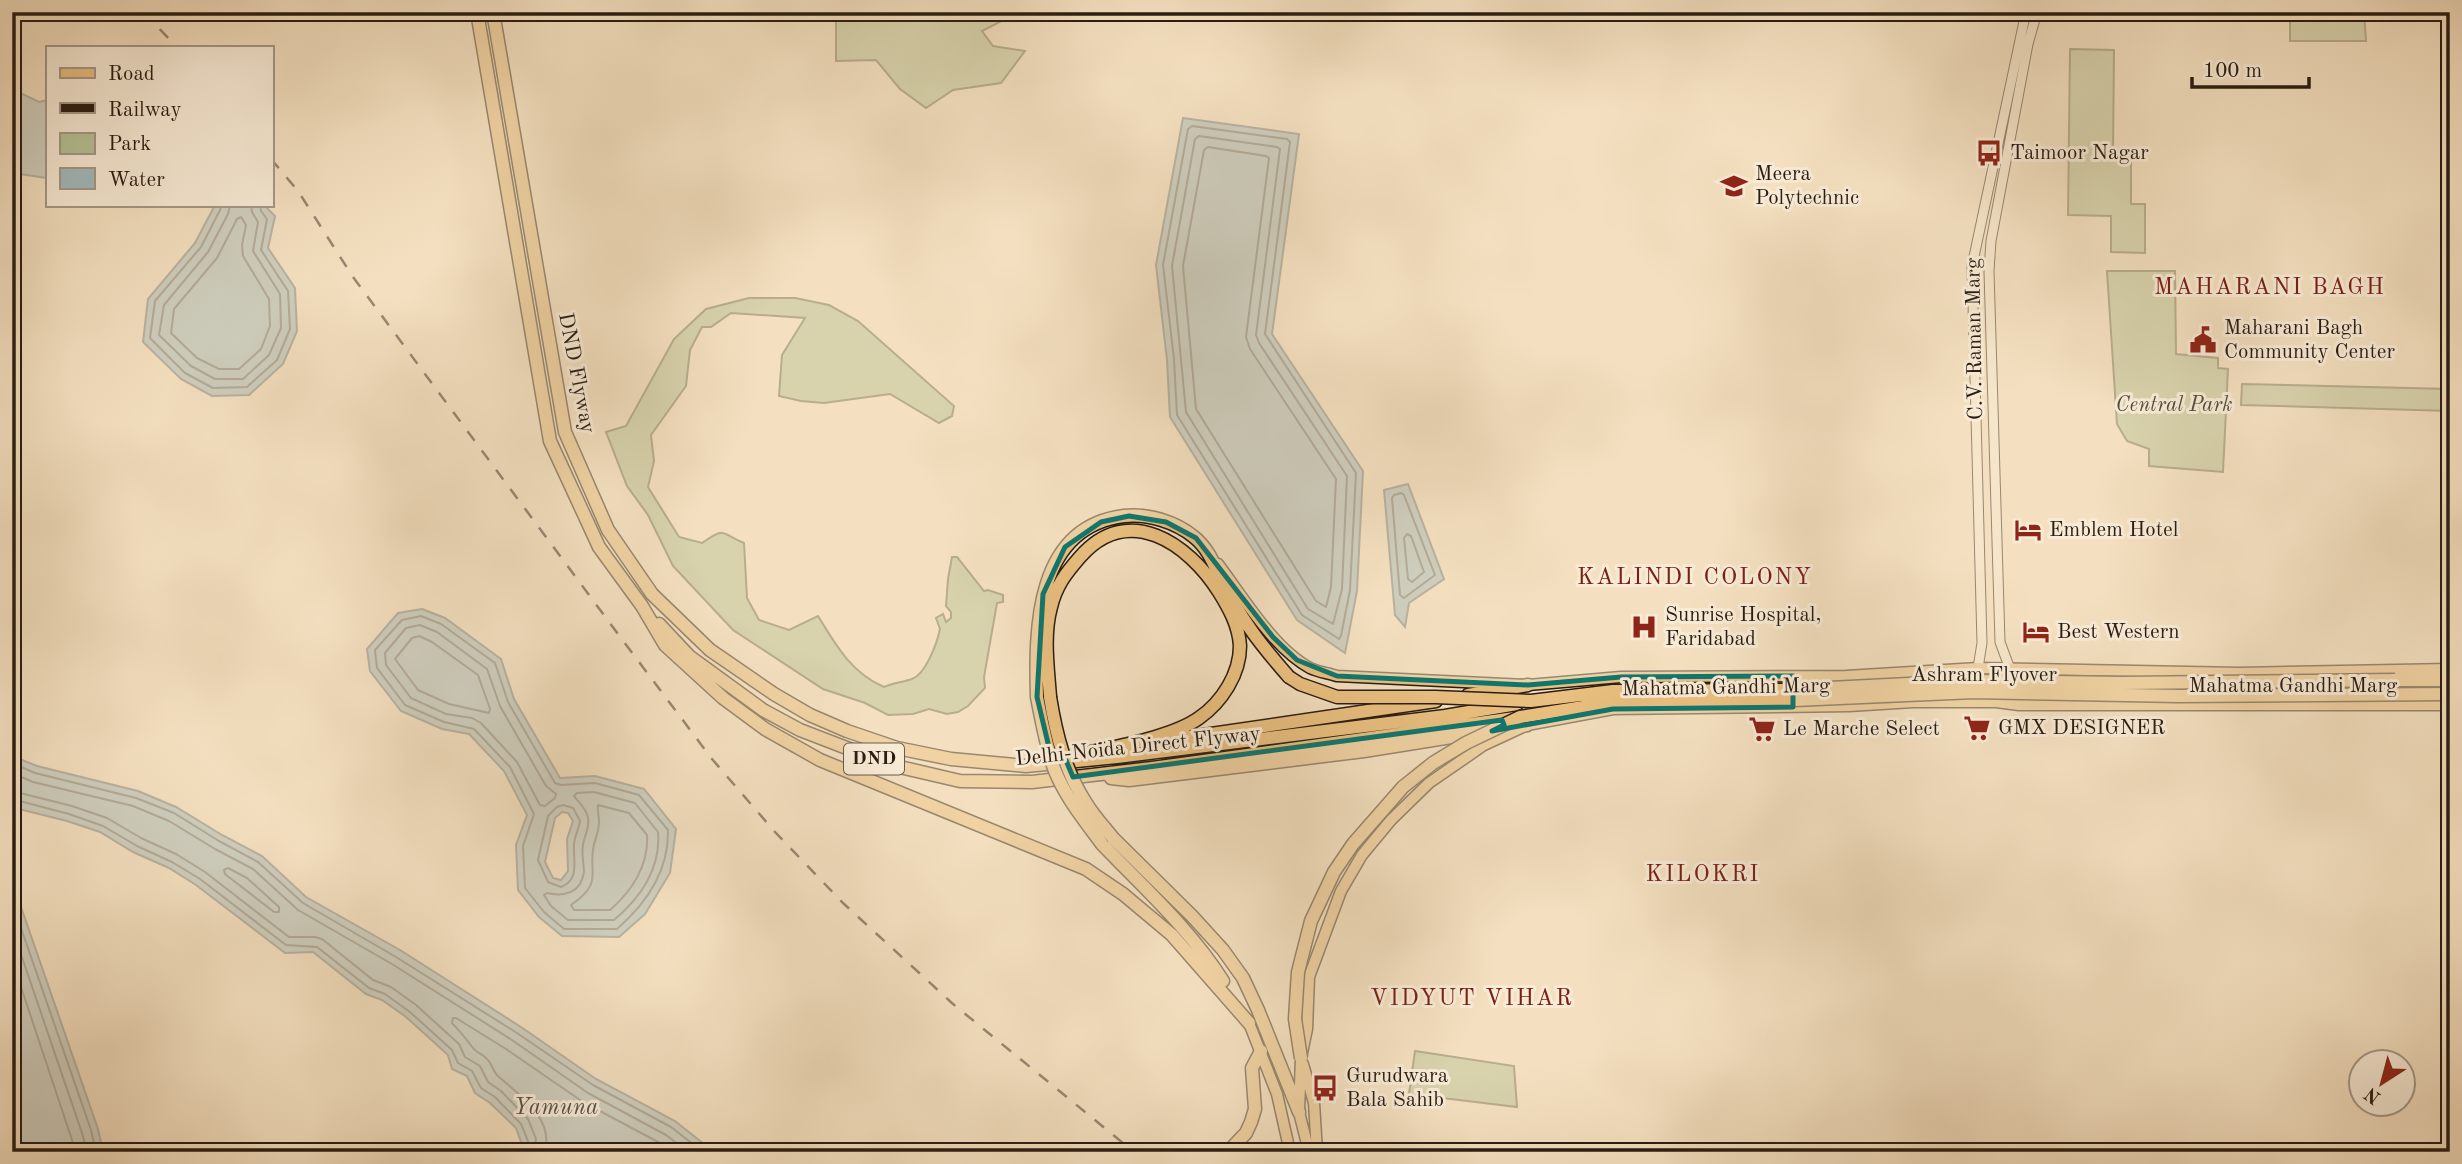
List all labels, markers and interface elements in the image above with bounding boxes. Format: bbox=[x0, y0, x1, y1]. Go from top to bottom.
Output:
legend bbox=[46, 46, 273, 206]
scale bar bbox=[2192, 46, 2310, 90]
text: 100 m bbox=[2203, 61, 2262, 82]
text: Road bbox=[108, 64, 155, 85]
text: Railway bbox=[108, 100, 182, 121]
text: Park bbox=[108, 134, 151, 155]
bus stop icon: Taimoor Nagar bbox=[1974, 138, 2004, 168]
place label: Taimoor Nagar bbox=[2010, 143, 2149, 164]
place label: Meera Polytechnic bbox=[1755, 164, 1859, 209]
text: Water bbox=[108, 170, 165, 191]
school or university icon: Meera Polytechnic bbox=[1719, 171, 1749, 201]
street label: C.V. Raman Marg bbox=[1963, 257, 1987, 420]
district label: MAHARANI BAGH bbox=[2154, 276, 2386, 299]
street label: DND Flyway bbox=[554, 311, 598, 435]
place label: Maharani Bagh Community Center bbox=[2224, 318, 2395, 363]
public building icon: Maharani Bagh Community Center bbox=[2188, 325, 2218, 355]
park label: Central Park bbox=[2115, 395, 2233, 416]
hotel icon: Emblem Hotel bbox=[2013, 515, 2043, 545]
place label: Emblem Hotel bbox=[2049, 520, 2179, 541]
district label: KALINDI COLONY bbox=[1577, 566, 1813, 589]
place label: Sunrise Hospital, Faridabad bbox=[1665, 605, 1821, 650]
hospital icon: Sunrise Hospital, Faridabad bbox=[1629, 612, 1659, 642]
hotel icon: Best Western bbox=[2021, 617, 2051, 647]
place label: Best Western bbox=[2057, 622, 2180, 643]
street label: Ashram Flyover bbox=[1911, 665, 2057, 686]
street label: Mahatma Gandhi Marg bbox=[1621, 676, 1831, 700]
street label: Mahatma Gandhi Marg bbox=[2189, 676, 2398, 697]
supermarket icon: GMX DESIGNER bbox=[1962, 713, 1992, 743]
supermarket icon: Le Marche Select bbox=[1747, 714, 1777, 744]
place label: GMX DESIGNER bbox=[1998, 718, 2165, 739]
place label: Le Marche Select bbox=[1783, 719, 1940, 740]
street label: Delhi-Noida Direct Flyway bbox=[1014, 724, 1262, 770]
road number: DND bbox=[844, 744, 904, 774]
district label: KILOKRI bbox=[1646, 863, 1760, 886]
district label: VIDYUT VIHAR bbox=[1370, 987, 1574, 1010]
north arrow bbox=[2346, 1048, 2416, 1118]
place label: Gurudwara Bala Sahib bbox=[1346, 1066, 1448, 1111]
bus stop icon: Gurudwara Bala Sahib bbox=[1310, 1073, 1340, 1103]
text: N bbox=[2362, 1082, 2385, 1107]
water label: Yamuna bbox=[514, 1096, 598, 1119]

